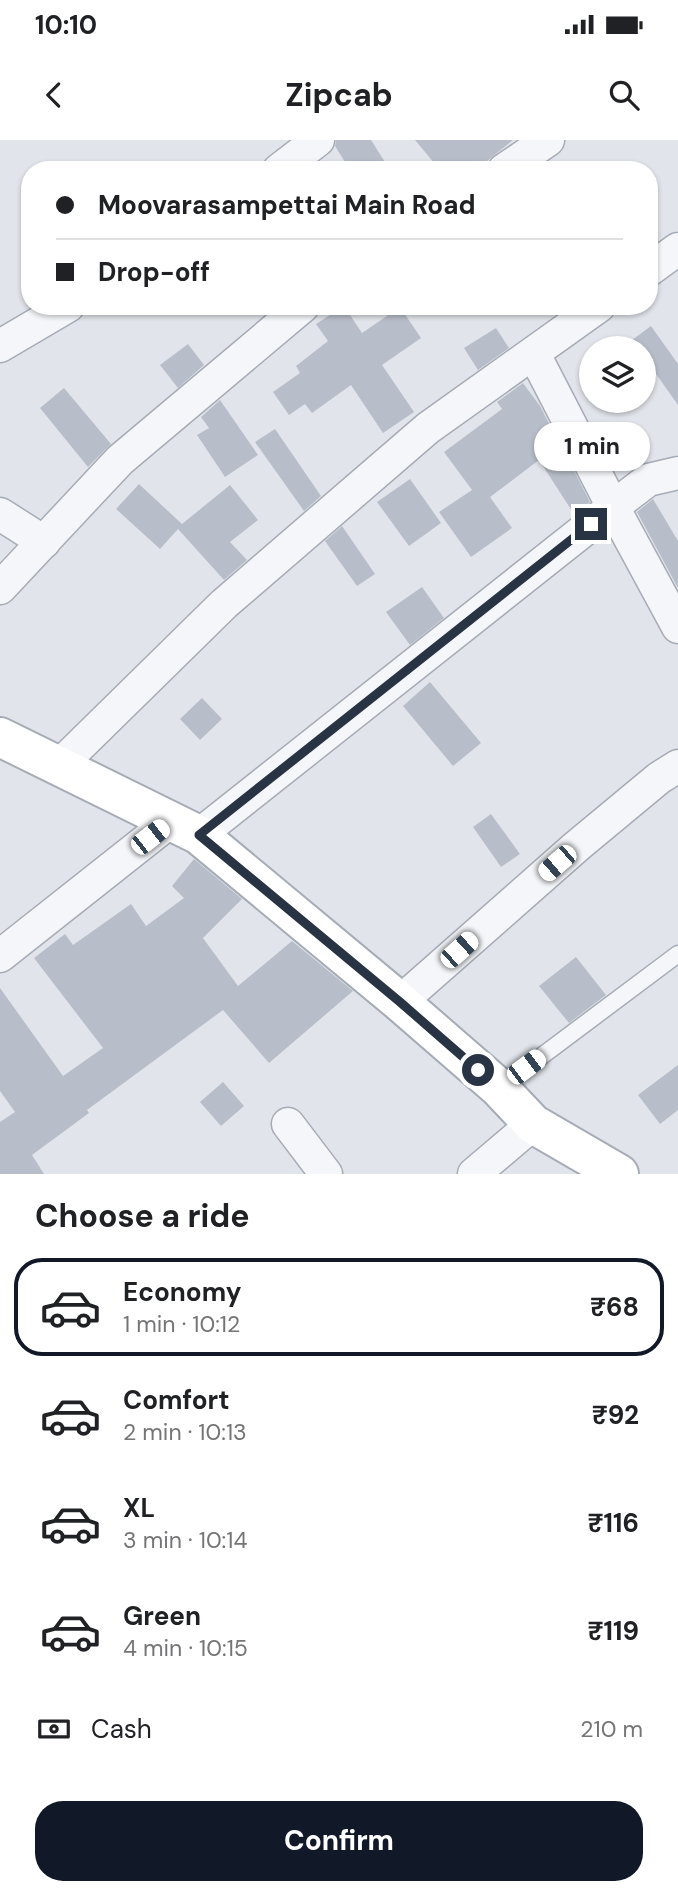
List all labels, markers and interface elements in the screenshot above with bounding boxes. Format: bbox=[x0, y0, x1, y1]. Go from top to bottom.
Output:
text: 10:10 bbox=[35, 8, 97, 42]
text: Zipcab bbox=[285, 74, 393, 116]
icon: back bbox=[35, 76, 73, 114]
icon: search bbox=[605, 76, 643, 114]
text: Moovarasampettai Main Road bbox=[98, 188, 475, 222]
text: Drop-off bbox=[98, 255, 210, 289]
map controls bbox=[579, 336, 656, 413]
button: layers bbox=[579, 336, 656, 413]
callout: 1 min bbox=[533, 422, 649, 472]
text: 1 min bbox=[564, 431, 620, 461]
route end bbox=[575, 508, 607, 540]
car bbox=[127, 816, 174, 858]
car bbox=[535, 841, 580, 885]
car bbox=[437, 928, 482, 972]
car bbox=[503, 1046, 550, 1088]
route start bbox=[462, 1054, 494, 1086]
text: Choose a ride bbox=[35, 1195, 250, 1237]
text: Economy bbox=[123, 1275, 241, 1309]
icon: car bbox=[39, 1276, 102, 1339]
text: ₹68 bbox=[590, 1290, 639, 1324]
text: 1 min · 10:12 bbox=[123, 1309, 240, 1339]
text: Comfort bbox=[123, 1383, 229, 1417]
icon: car bbox=[39, 1384, 102, 1447]
text: ₹92 bbox=[592, 1398, 639, 1432]
text: 2 min · 10:13 bbox=[123, 1417, 247, 1447]
text: XL bbox=[123, 1491, 155, 1525]
icon: car bbox=[39, 1492, 102, 1555]
text: ₹116 bbox=[588, 1506, 639, 1540]
text: 3 min · 10:14 bbox=[123, 1525, 247, 1555]
text: Green bbox=[123, 1599, 201, 1633]
icon: car bbox=[39, 1600, 102, 1663]
text: ₹119 bbox=[588, 1614, 639, 1648]
text: 4 min · 10:15 bbox=[123, 1633, 248, 1663]
icon: cash bbox=[35, 1710, 73, 1748]
text: Cash bbox=[91, 1712, 152, 1746]
text: 210 m bbox=[580, 1714, 643, 1744]
button: Confirm bbox=[35, 1801, 643, 1881]

